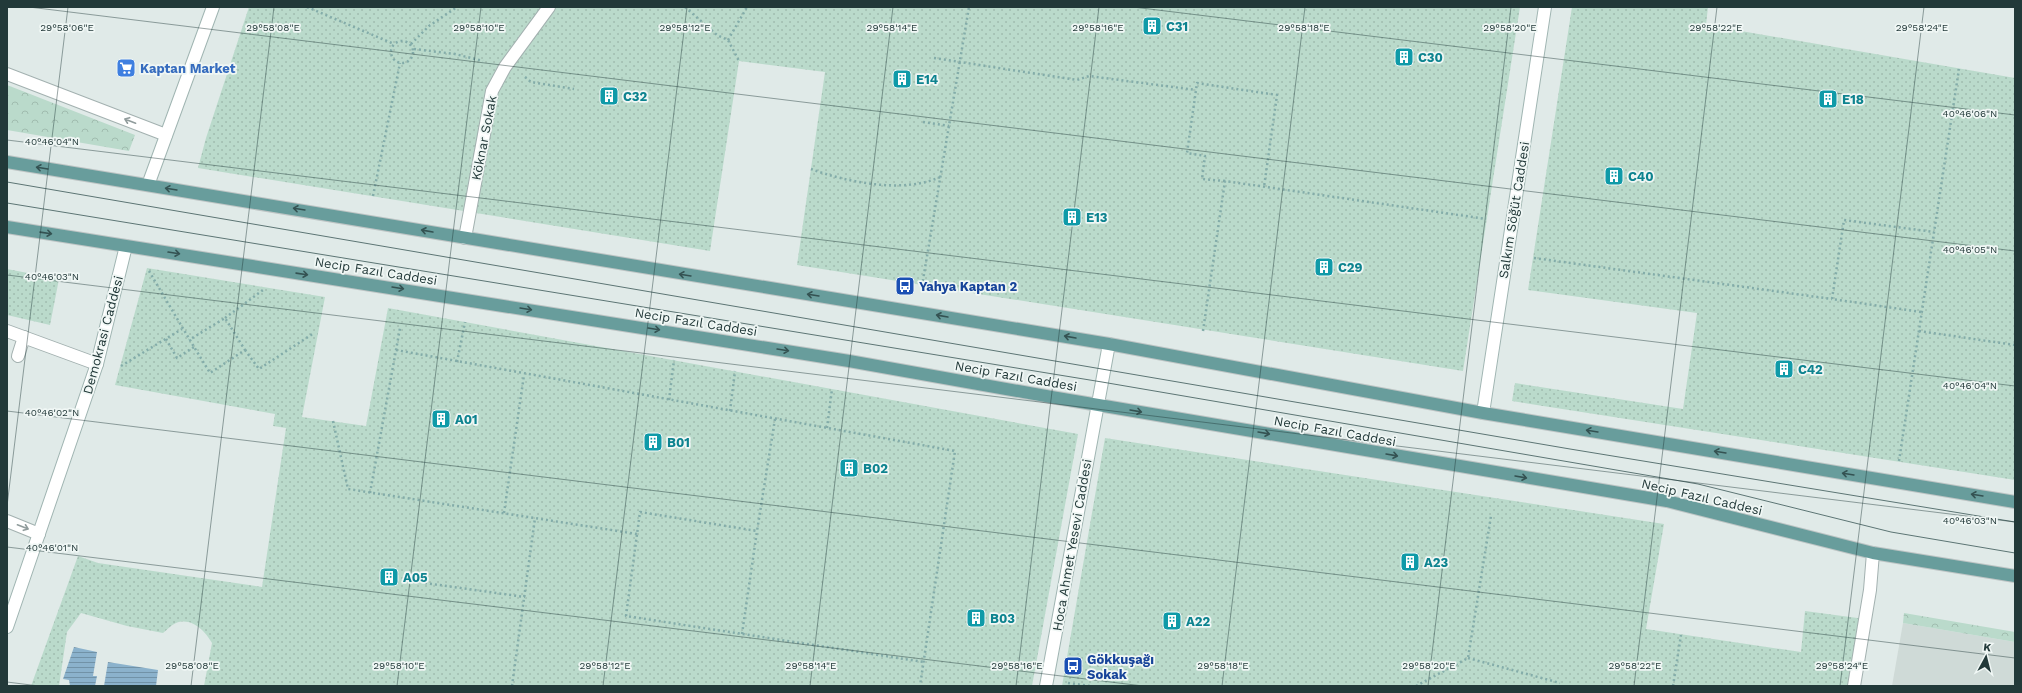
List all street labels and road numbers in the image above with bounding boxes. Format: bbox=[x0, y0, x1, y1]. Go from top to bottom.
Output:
street label: Köknar Sokak bbox=[468, 94, 500, 182]
street label: Salkım Söğüt Caddesi bbox=[1496, 140, 1532, 280]
street label: Necip Fazıl Caddesi bbox=[314, 254, 438, 288]
street label: Demokrasi Caddesi bbox=[80, 274, 126, 396]
street label: Necip Fazıl Caddesi bbox=[634, 305, 758, 339]
street label: Necip Fazıl Caddesi bbox=[954, 358, 1078, 394]
street label: Necip Fazıl Caddesi bbox=[1273, 413, 1397, 449]
street label: Hoca Ahmet Yesevi Caddesi bbox=[1049, 458, 1095, 632]
street label: Necip Fazıl Caddesi bbox=[1640, 476, 1764, 518]

